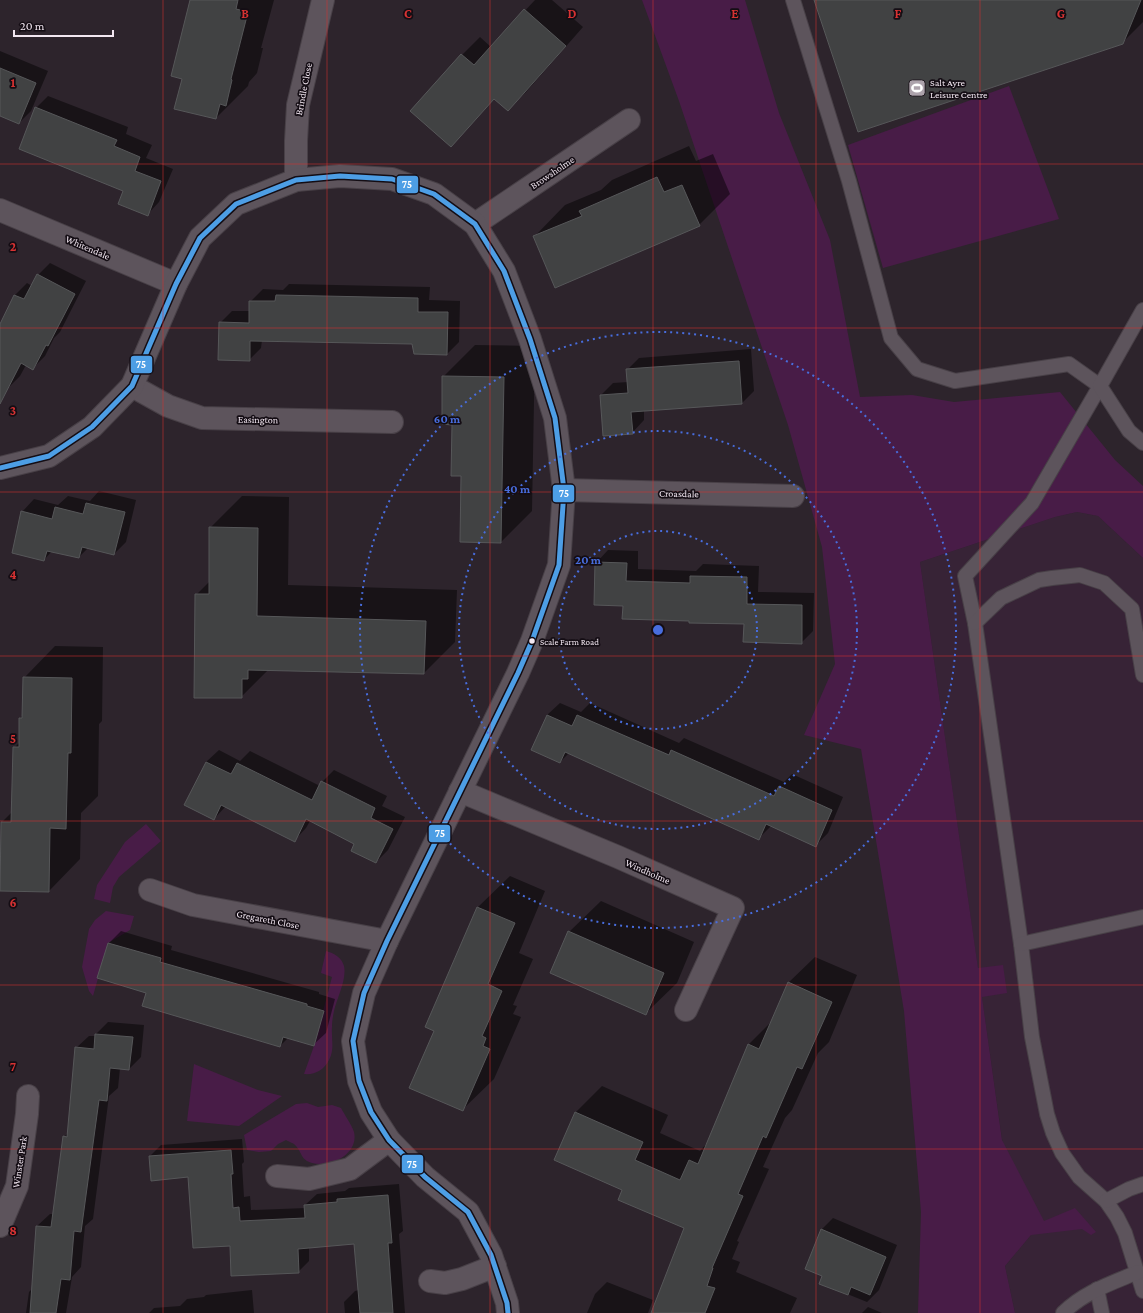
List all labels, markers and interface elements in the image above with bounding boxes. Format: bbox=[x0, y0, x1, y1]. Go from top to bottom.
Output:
text: B bbox=[241, 6, 249, 21]
text: C bbox=[404, 6, 412, 21]
text: D bbox=[568, 6, 577, 21]
text: E bbox=[731, 6, 739, 21]
text: F bbox=[895, 6, 902, 21]
text: G bbox=[1057, 6, 1065, 21]
scale bar bbox=[14, 12, 113, 38]
text: 20 m bbox=[20, 19, 45, 33]
street label: Brindle Close bbox=[293, 61, 314, 116]
text: 1 bbox=[11, 75, 16, 90]
place label: Salt Ayre Leisure Centre bbox=[930, 77, 988, 100]
sports icon: Salt Ayre Leisure Centre bbox=[907, 78, 927, 98]
street label: Browsholme bbox=[528, 153, 577, 191]
line badge: 75 bbox=[396, 175, 419, 194]
text: 75 bbox=[402, 178, 412, 190]
street label: Whitendale bbox=[64, 233, 112, 262]
text: 2 bbox=[10, 239, 17, 254]
line badge: 75 bbox=[130, 355, 153, 374]
text: 75 bbox=[136, 358, 146, 370]
text: 3 bbox=[10, 403, 16, 418]
text: 60 m bbox=[434, 412, 461, 426]
street label: Easington bbox=[238, 414, 279, 425]
text: 40 m bbox=[504, 482, 531, 496]
line badge: 75 bbox=[552, 484, 575, 503]
text: 75 bbox=[559, 487, 569, 499]
street label: Croasdale bbox=[659, 488, 700, 499]
text: 20 m bbox=[575, 553, 602, 567]
text: 4 bbox=[9, 567, 17, 582]
centre of rings bbox=[651, 623, 665, 637]
marker: Scale Farm Road bbox=[527, 636, 537, 646]
place label: Scale Farm Road bbox=[540, 637, 599, 647]
text: 5 bbox=[10, 731, 16, 746]
line badge: 75 bbox=[428, 824, 451, 843]
text: 75 bbox=[435, 827, 445, 839]
street label: Windholme bbox=[624, 857, 672, 886]
text: 6 bbox=[9, 895, 17, 910]
street label: Gregareth Close bbox=[236, 908, 301, 931]
text: 7 bbox=[10, 1059, 16, 1074]
street label: Winster Park bbox=[10, 1135, 29, 1189]
line badge: 75 bbox=[401, 1154, 424, 1174]
text: 75 bbox=[407, 1158, 417, 1170]
text: 8 bbox=[9, 1223, 17, 1238]

